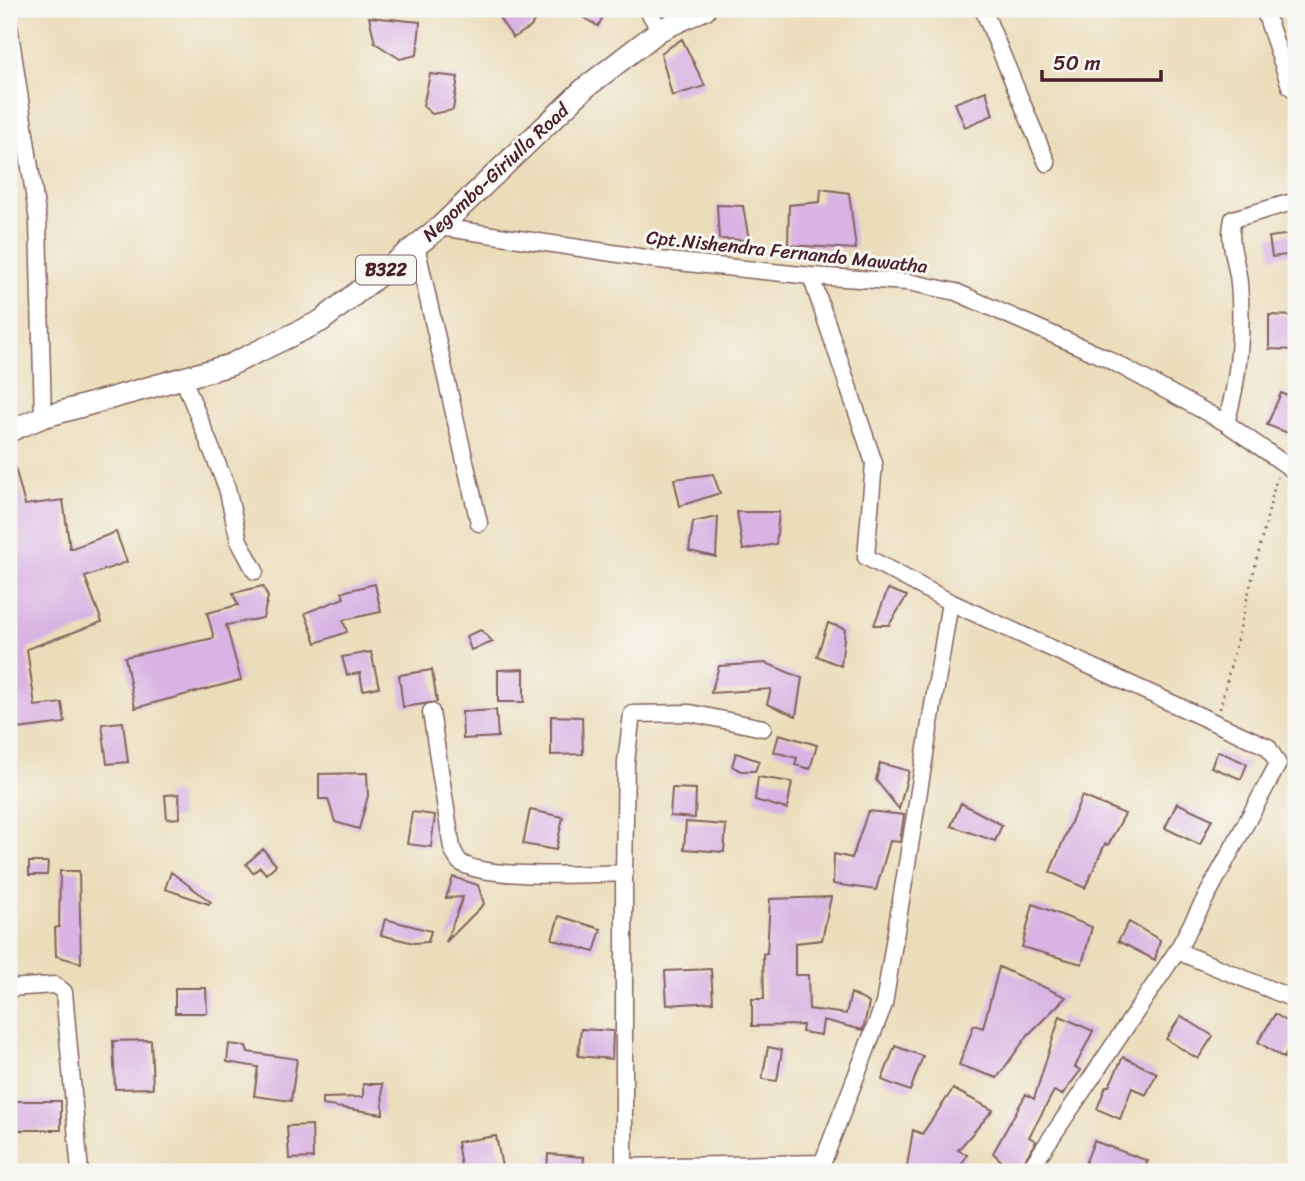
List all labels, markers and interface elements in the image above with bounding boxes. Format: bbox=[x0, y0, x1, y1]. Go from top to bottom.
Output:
scale bar bbox=[1042, 38, 1162, 82]
text: 50 m bbox=[1053, 44, 1101, 82]
street label: Negombo-Giriulla Road bbox=[414, 94, 578, 250]
street label: Cpt.Nishendra Fernando Mawatha bbox=[645, 220, 930, 283]
road number: B322 bbox=[356, 256, 416, 284]

